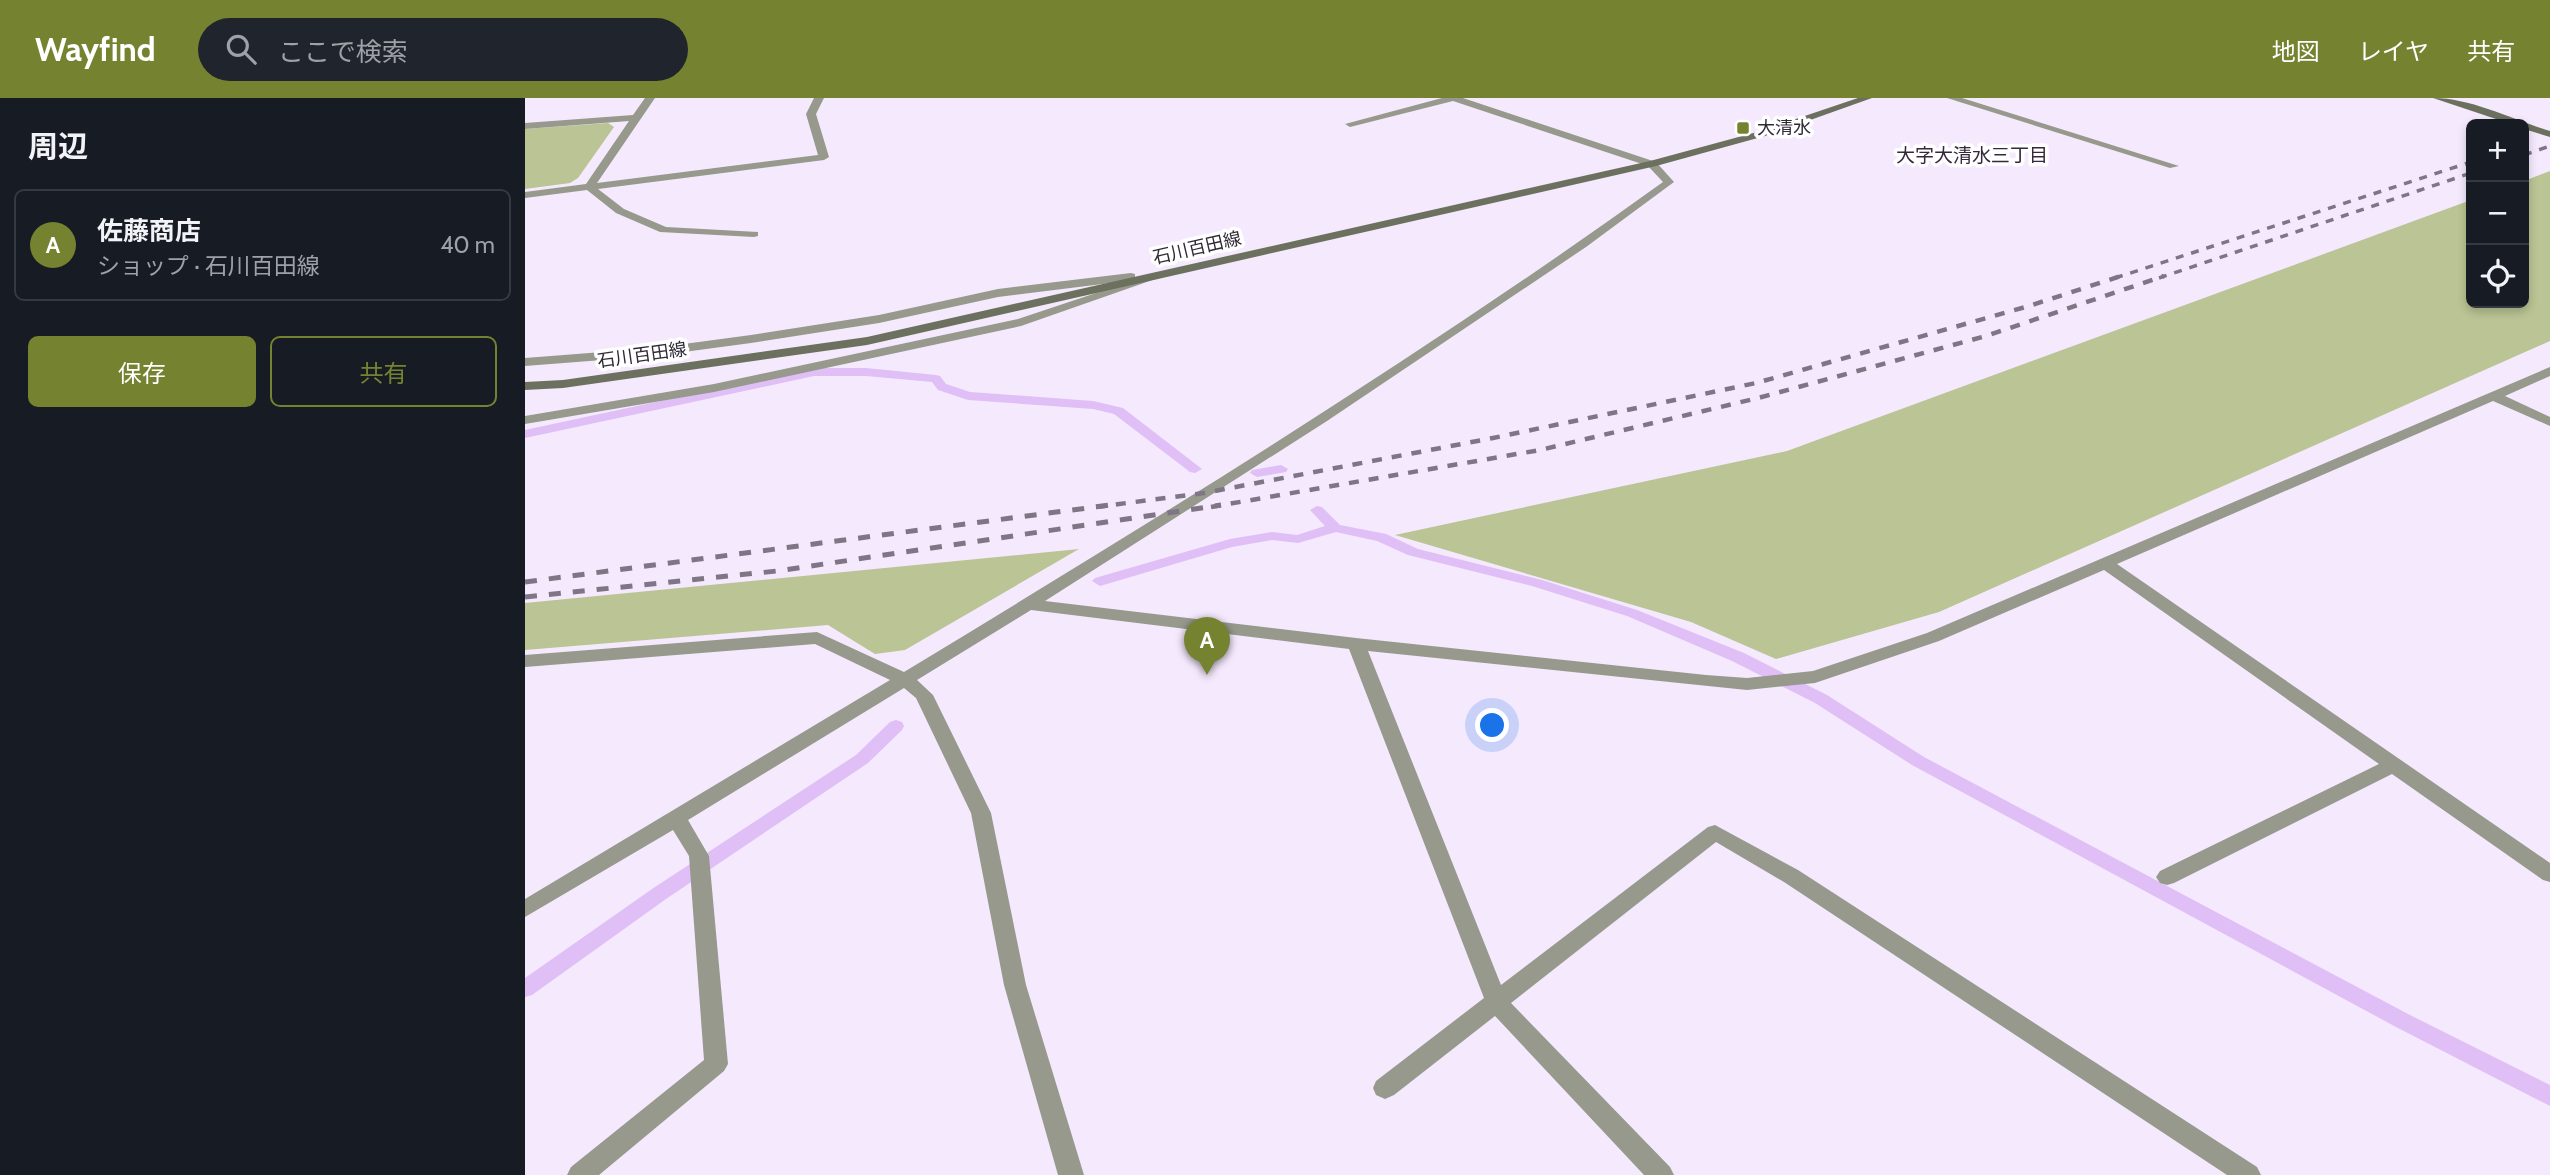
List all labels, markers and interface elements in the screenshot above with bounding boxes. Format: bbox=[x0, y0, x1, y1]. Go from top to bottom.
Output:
search box bbox=[198, 18, 688, 81]
text: Wayfind bbox=[35, 29, 156, 69]
icon: search bbox=[222, 30, 260, 68]
text: ここで検索 bbox=[278, 36, 408, 68]
text: 地図 bbox=[2272, 37, 2320, 66]
text: レイヤ bbox=[2358, 37, 2429, 66]
text: 共有 bbox=[2467, 37, 2515, 66]
place label: 大清水 bbox=[1757, 117, 1811, 139]
map controls bbox=[2466, 119, 2529, 308]
button: + bbox=[2466, 119, 2529, 182]
marker: 大清水 bbox=[1735, 120, 1751, 136]
text: 周辺 bbox=[28, 128, 88, 165]
district label: 大字大清水三丁目 bbox=[1896, 144, 2048, 167]
button: − bbox=[2466, 182, 2529, 245]
text: 佐藤商店 bbox=[97, 215, 201, 247]
street label: 石川百田線 bbox=[1151, 227, 1243, 269]
text: A bbox=[46, 231, 60, 259]
text: 40 m bbox=[440, 231, 495, 259]
button: locate bbox=[2466, 245, 2529, 308]
text: ショップ · 石川百田線 bbox=[97, 252, 320, 280]
button: 保存 bbox=[28, 336, 256, 407]
button: 共有 bbox=[270, 336, 497, 407]
street label: 石川百田線 bbox=[596, 338, 688, 372]
pin: A bbox=[1184, 617, 1230, 675]
your location bbox=[1475, 708, 1509, 742]

